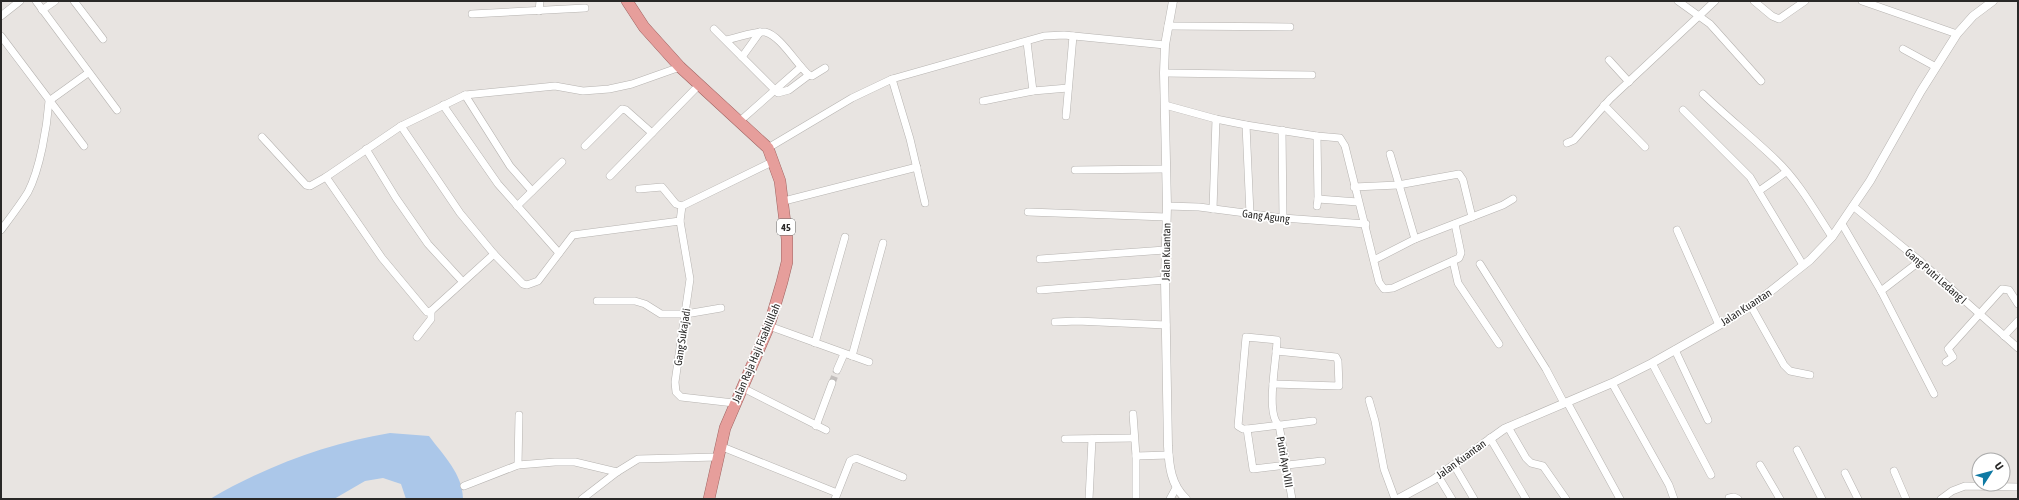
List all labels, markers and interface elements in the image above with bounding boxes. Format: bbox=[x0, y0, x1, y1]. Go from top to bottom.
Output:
street label: Gang Agung bbox=[1241, 207, 1291, 225]
road number: 45 bbox=[777, 219, 795, 235]
street label: Jalan Kuantan bbox=[1159, 223, 1173, 281]
street label: Gang Putri Ledang I bbox=[1903, 246, 1969, 306]
street label: Jalan Kuantan bbox=[1718, 286, 1774, 328]
street label: Jalan Raja Haji Fisabilillah bbox=[730, 302, 782, 404]
street label: Gang Sukajadi bbox=[672, 308, 692, 366]
street label: Putri Ayu VIII bbox=[1275, 435, 1295, 489]
street label: Jalan Kuantan bbox=[1434, 437, 1488, 481]
north arrow bbox=[1971, 452, 2011, 492]
text: U bbox=[1992, 460, 2006, 472]

